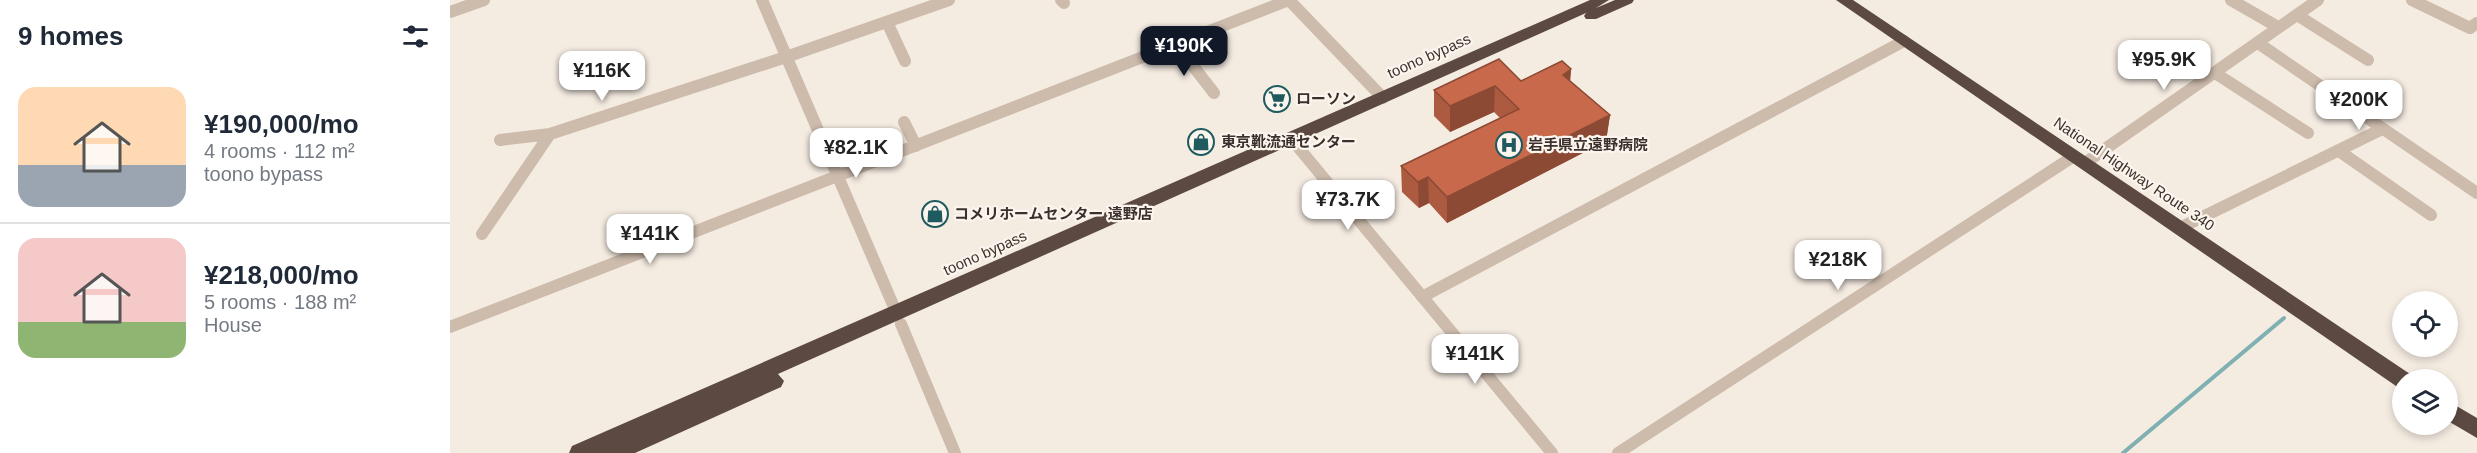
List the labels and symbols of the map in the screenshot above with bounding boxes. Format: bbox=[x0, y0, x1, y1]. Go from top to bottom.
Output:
pin: ¥190K bbox=[1142, 26, 1226, 77]
street label: toono bypass bbox=[1385, 30, 1473, 81]
pin: ¥95.9K bbox=[2115, 40, 2213, 91]
pin: ¥116K bbox=[560, 51, 644, 102]
pin: ¥200K bbox=[2317, 80, 2401, 131]
supermarket icon: ローソン bbox=[1262, 84, 1292, 114]
place label: ローソン bbox=[1296, 90, 1356, 107]
street label: National Highway Route 340 bbox=[2051, 113, 2218, 234]
shop icon: 東京靴流通センター bbox=[1186, 127, 1216, 157]
pin: ¥82.1K bbox=[807, 128, 905, 179]
hospital icon: 岩手県立遠野病院 bbox=[1494, 130, 1524, 160]
place label: 東京靴流通センター bbox=[1221, 133, 1356, 150]
place label: 岩手県立遠野病院 bbox=[1528, 136, 1648, 153]
pin: ¥73.7K bbox=[1299, 180, 1397, 231]
shop icon: コメリホームセンター 遠野店 bbox=[920, 199, 950, 229]
place label: コメリホームセンター 遠野店 bbox=[954, 205, 1153, 222]
pin: ¥141K bbox=[608, 214, 692, 265]
street label: toono bypass bbox=[941, 227, 1029, 278]
pin: ¥218K bbox=[1796, 240, 1880, 291]
pin: ¥141K bbox=[1433, 334, 1517, 385]

